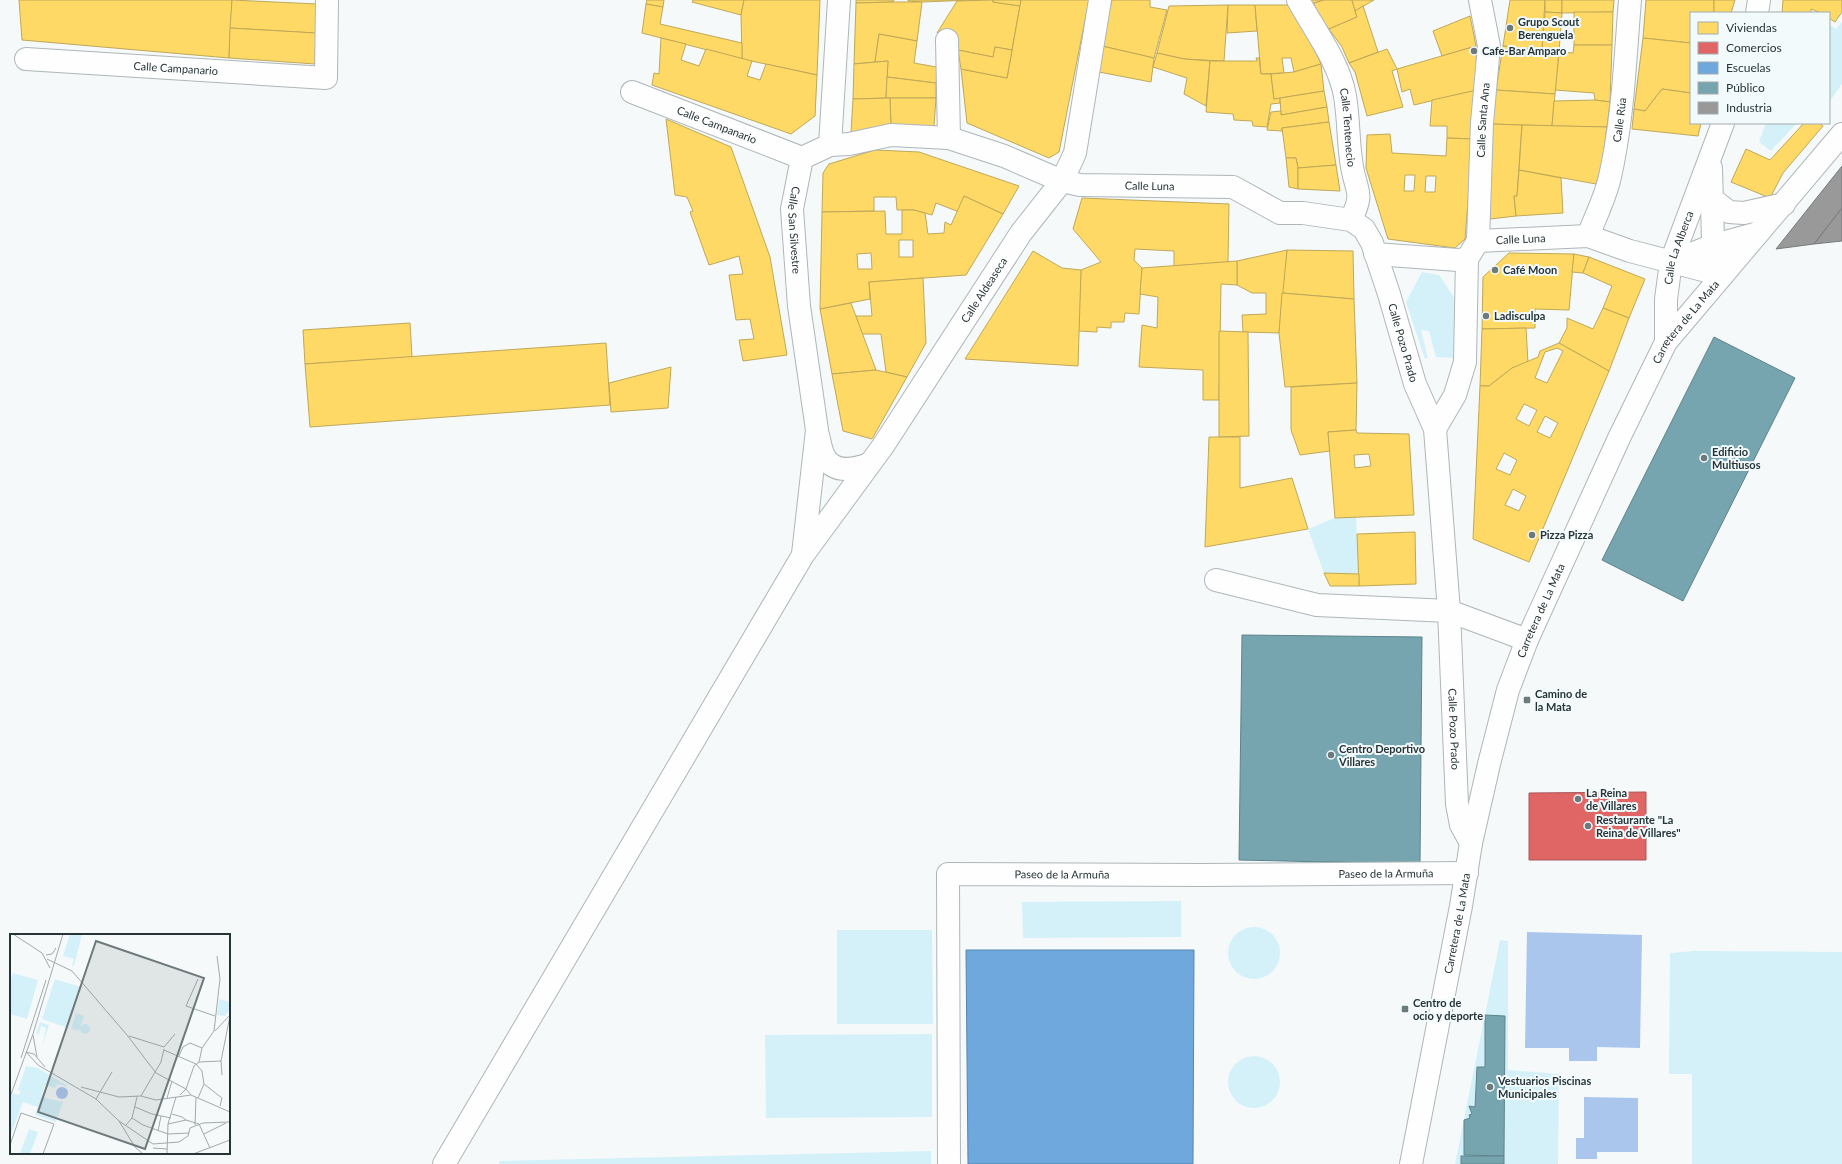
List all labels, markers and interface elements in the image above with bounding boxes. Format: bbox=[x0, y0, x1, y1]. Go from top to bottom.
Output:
legend bbox=[1690, 12, 1830, 124]
place label: Grupo Scout Berenguela bbox=[1518, 15, 1580, 41]
text: Viviendas bbox=[1726, 20, 1777, 35]
marker: Grupo Scout Berenguela bbox=[1505, 23, 1515, 33]
text: Comercios bbox=[1726, 40, 1782, 55]
place label: Cafe-Bar Amparo bbox=[1482, 44, 1566, 57]
marker: Cafe-Bar Amparo bbox=[1469, 46, 1479, 56]
street label: Calle Campanario bbox=[133, 59, 218, 77]
text: Escuelas bbox=[1726, 60, 1771, 75]
text: Público bbox=[1726, 80, 1765, 95]
street label: Calle Santa Ana bbox=[1474, 82, 1492, 158]
street label: Calle Tentenecio bbox=[1337, 87, 1359, 168]
street label: Calle Rúa bbox=[1610, 97, 1628, 143]
text: Industria bbox=[1726, 100, 1772, 115]
street label: Calle Campanario bbox=[675, 103, 759, 146]
street label: Calle Luna bbox=[1125, 179, 1175, 192]
street label: Calle San Silvestre bbox=[786, 185, 804, 274]
street label: Calle La Alberca bbox=[1661, 209, 1696, 285]
street label: Calle Luna bbox=[1495, 231, 1546, 246]
street label: Calle Aldeaseca bbox=[958, 255, 1010, 325]
place label: Café Moon bbox=[1503, 263, 1557, 276]
marker: Café Moon bbox=[1490, 265, 1500, 275]
street label: Carretera de La Mata bbox=[1649, 277, 1721, 366]
street label: Calle Pozo Prado bbox=[1386, 302, 1421, 383]
place label: Ladisculpa bbox=[1494, 309, 1545, 322]
marker: Ladisculpa bbox=[1481, 311, 1491, 321]
place label: Edificio Multiusos bbox=[1712, 445, 1761, 471]
marker: Edificio Multiusos bbox=[1699, 453, 1709, 463]
place label: Pizza Pizza bbox=[1540, 528, 1593, 541]
marker: Pizza Pizza bbox=[1527, 530, 1537, 540]
street label: Carretera de La Mata bbox=[1514, 561, 1567, 659]
place label: Camino de la Mata bbox=[1535, 687, 1587, 713]
street label: Calle Pozo Prado bbox=[1446, 688, 1463, 770]
marker: Camino de la Mata bbox=[1522, 695, 1532, 705]
place label: Centro Deportivo Villares bbox=[1338, 742, 1425, 768]
marker: Centro Deportivo Villares bbox=[1326, 750, 1336, 760]
place label: La Reina de Villares bbox=[1586, 786, 1637, 812]
marker: La Reina de Villares bbox=[1573, 794, 1583, 804]
place label: Restaurante "La Reina de Villares" bbox=[1596, 813, 1681, 839]
marker: Restaurante "La Reina de Villares" bbox=[1583, 821, 1593, 831]
street label: Paseo de la Armuña bbox=[1338, 866, 1434, 880]
street label: Paseo de la Armuña bbox=[1014, 867, 1110, 881]
street label: Carretera de La Mata bbox=[1441, 872, 1472, 975]
inset map bbox=[10, 934, 230, 1154]
place label: Centro de ocio y deporte bbox=[1413, 996, 1483, 1022]
marker: Centro de ocio y deporte bbox=[1400, 1004, 1410, 1014]
place label: Vestuarios Piscinas Municipales bbox=[1497, 1074, 1591, 1100]
marker: Vestuarios Piscinas Municipales bbox=[1485, 1082, 1495, 1092]

